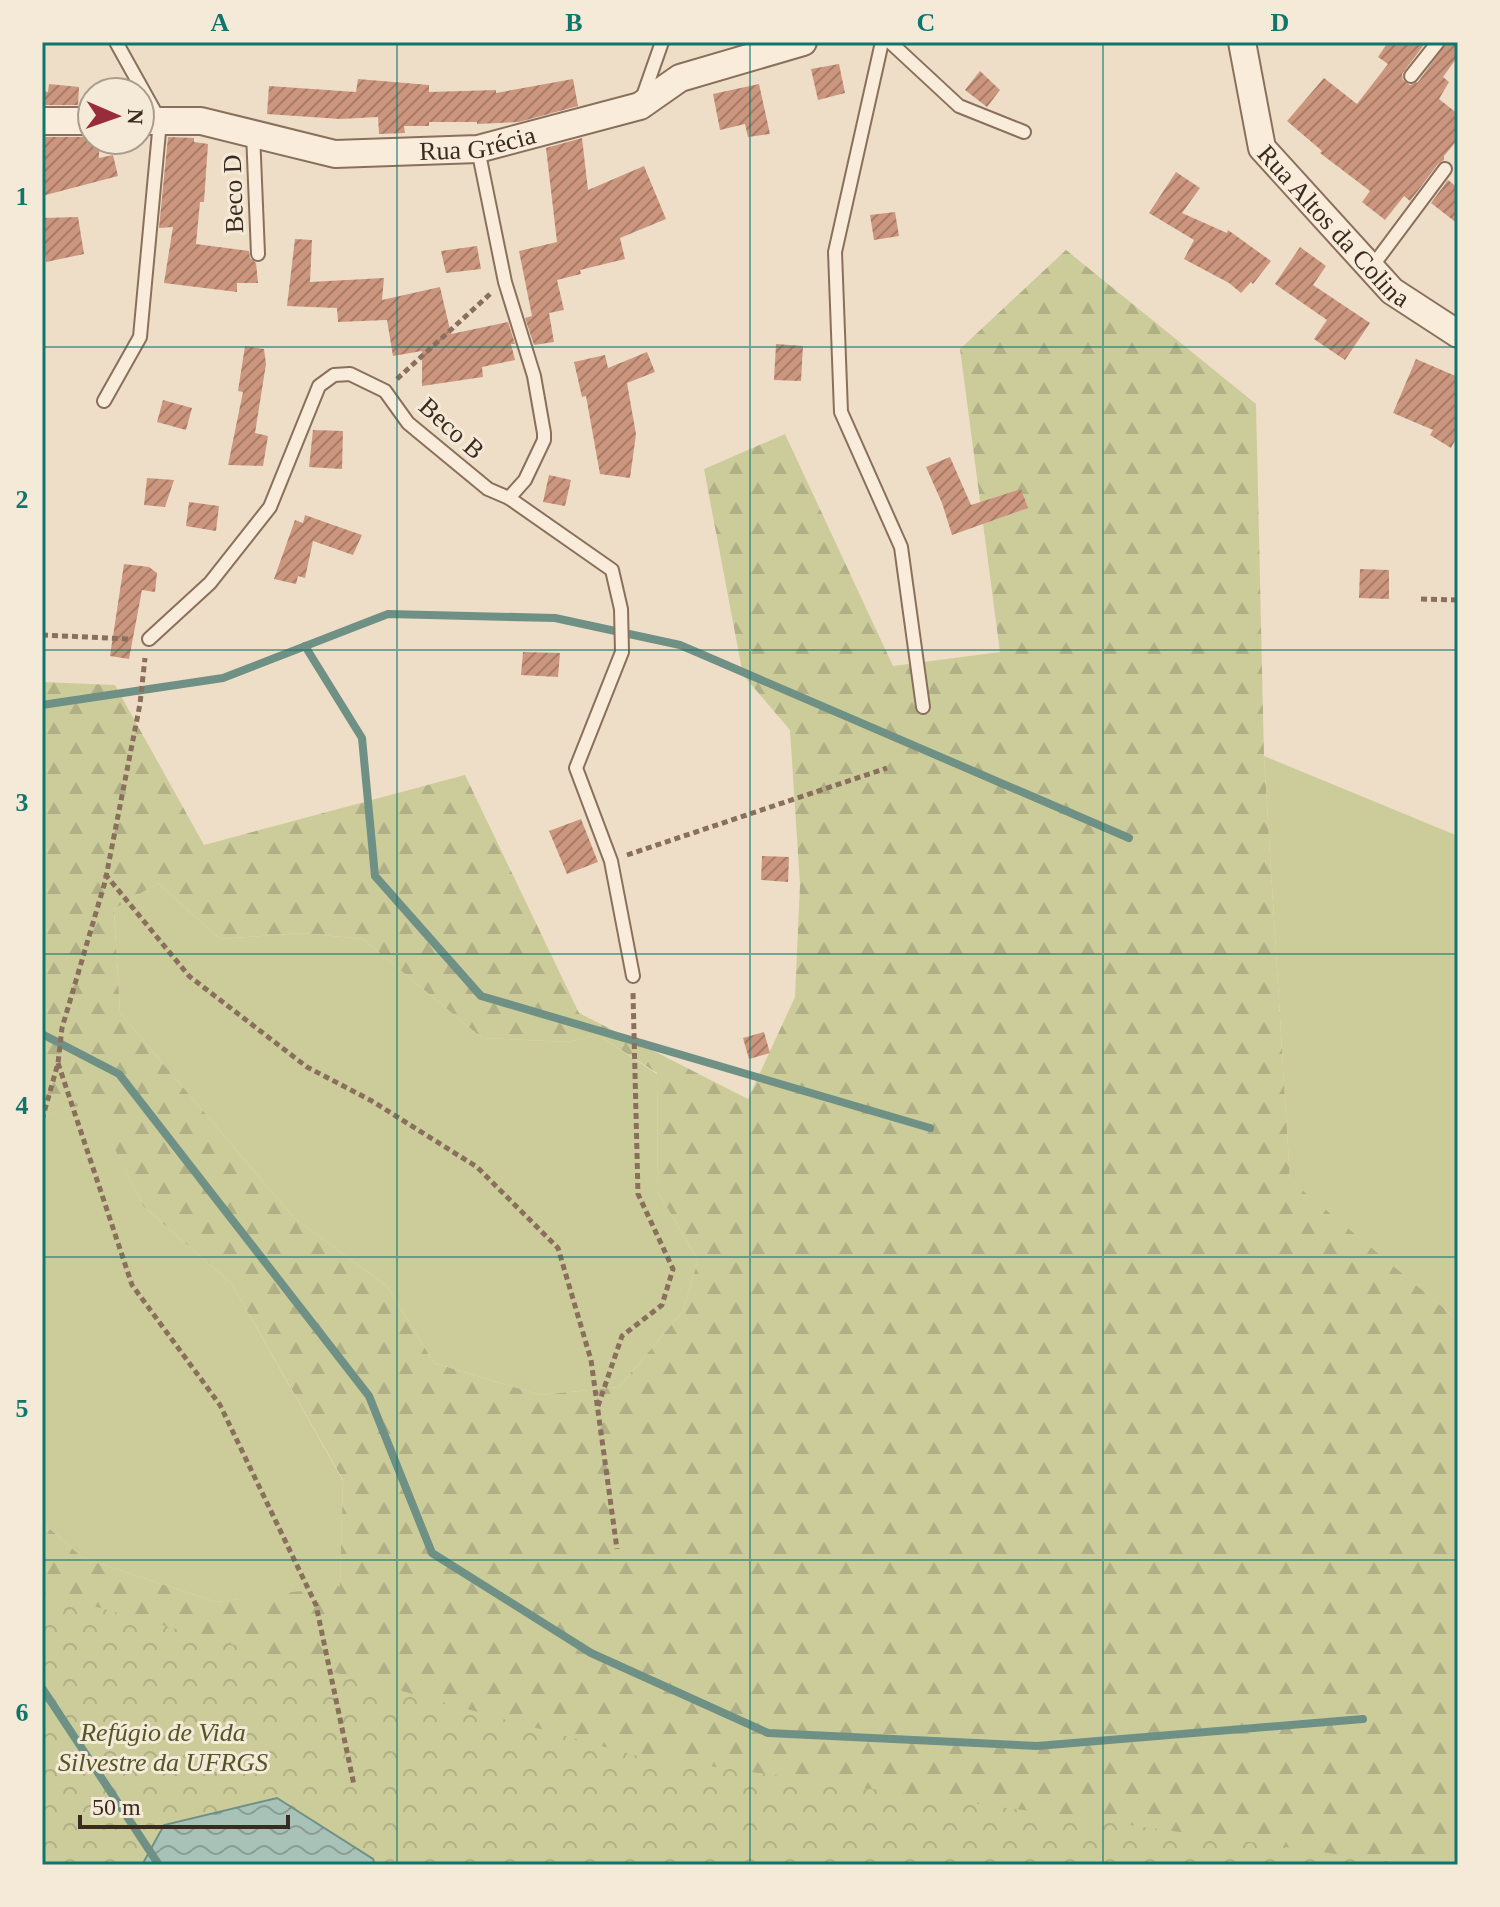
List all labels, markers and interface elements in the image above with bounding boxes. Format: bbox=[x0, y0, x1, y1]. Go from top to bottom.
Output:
text: A bbox=[211, 8, 230, 37]
text: B bbox=[565, 8, 583, 37]
text: C bbox=[917, 8, 935, 37]
text: D bbox=[1271, 8, 1289, 37]
north arrow bbox=[76, 76, 156, 156]
text: N bbox=[123, 108, 148, 125]
street label: Rua Grécia bbox=[419, 120, 539, 166]
street label: Rua Altos da Colina bbox=[1252, 139, 1415, 314]
street label: Beco D bbox=[218, 154, 249, 234]
text: 1 bbox=[16, 182, 29, 211]
street label: Beco B bbox=[413, 392, 490, 465]
text: 2 bbox=[16, 485, 29, 514]
text: 3 bbox=[16, 788, 29, 817]
text: 4 bbox=[16, 1091, 29, 1120]
text: 5 bbox=[16, 1394, 29, 1423]
text: 6 bbox=[16, 1698, 29, 1727]
park label: Refúgio de Vida Silvestre da UFRGS bbox=[58, 1718, 268, 1777]
scale bar bbox=[80, 1779, 288, 1829]
text: 50 m bbox=[92, 1794, 141, 1820]

